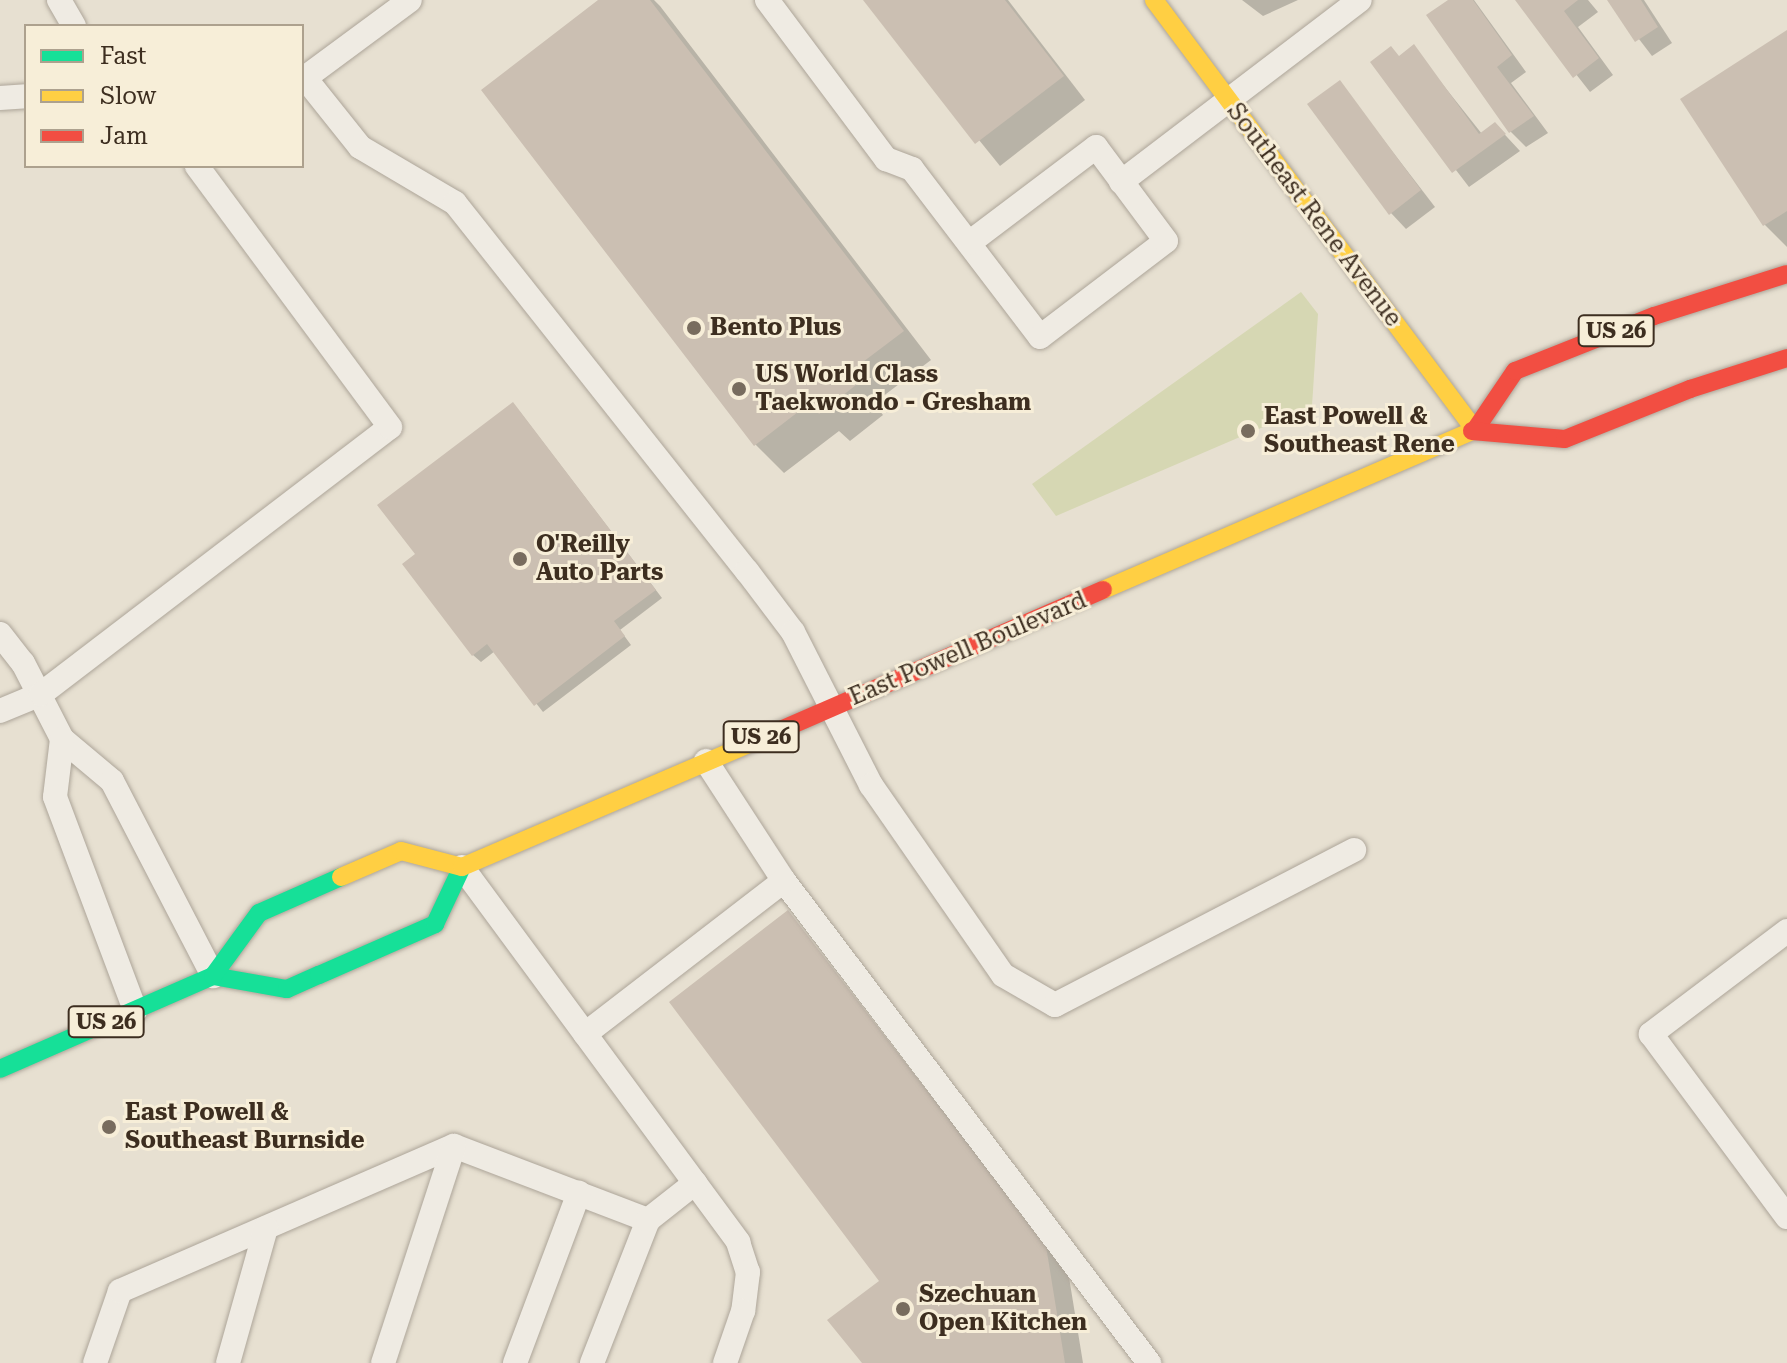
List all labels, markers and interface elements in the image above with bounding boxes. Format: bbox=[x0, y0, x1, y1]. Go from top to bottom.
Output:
legend bbox=[24, 24, 304, 168]
text: Fast bbox=[100, 42, 147, 70]
text: Slow bbox=[100, 82, 156, 110]
street label: Southeast Rene Avenue bbox=[1221, 98, 1407, 332]
text: Jam bbox=[100, 122, 148, 150]
road number: US 26 bbox=[1576, 313, 1656, 349]
place label: Bento Plus bbox=[710, 314, 841, 342]
marker: Bento Plus bbox=[685, 319, 703, 337]
place label: US World Class Taekwondo - Gresham bbox=[755, 361, 1031, 417]
marker: US World Class Taekwondo - Gresham bbox=[730, 380, 748, 398]
place label: East Powell & Southeast Rene bbox=[1264, 403, 1455, 459]
marker: East Powell & Southeast Rene bbox=[1239, 422, 1257, 440]
place label: O'Reilly Auto Parts bbox=[536, 531, 663, 587]
marker: O'Reilly Auto Parts bbox=[511, 550, 529, 568]
street label: East Powell Boulevard bbox=[845, 586, 1091, 712]
road number: US 26 bbox=[721, 719, 801, 755]
road number: US 26 bbox=[66, 1004, 146, 1040]
place label: East Powell & Southeast Burnside bbox=[125, 1099, 364, 1155]
marker: East Powell & Southeast Burnside bbox=[100, 1118, 118, 1136]
place label: Szechuan Open Kitchen bbox=[919, 1281, 1087, 1337]
marker: Szechuan Open Kitchen bbox=[894, 1300, 912, 1318]

